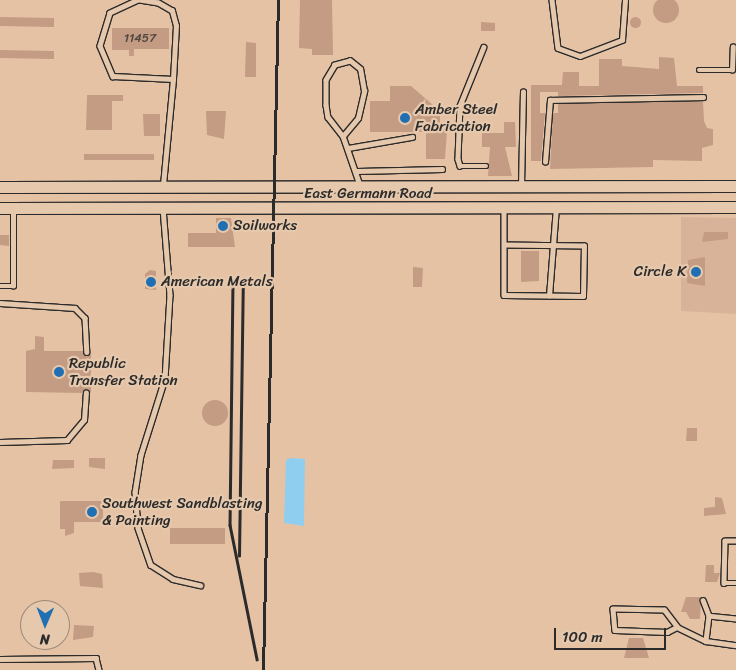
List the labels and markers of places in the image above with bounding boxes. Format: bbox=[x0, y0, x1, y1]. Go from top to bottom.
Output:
place label: Amber Steel Fabrication bbox=[415, 100, 498, 135]
marker: Amber Steel Fabrication bbox=[399, 112, 411, 124]
place label: Soilworks bbox=[233, 217, 297, 235]
marker: Soilworks bbox=[217, 220, 229, 232]
place label: Circle K bbox=[634, 263, 686, 281]
marker: Circle K bbox=[690, 266, 702, 278]
place label: American Metals bbox=[161, 273, 272, 291]
marker: American Metals bbox=[145, 276, 157, 288]
place label: Republic Transfer Station bbox=[69, 354, 178, 389]
marker: Republic Transfer Station bbox=[53, 366, 65, 378]
place label: Southwest Sandblasting & Painting bbox=[102, 494, 262, 529]
marker: Southwest Sandblasting & Painting bbox=[86, 506, 98, 518]

